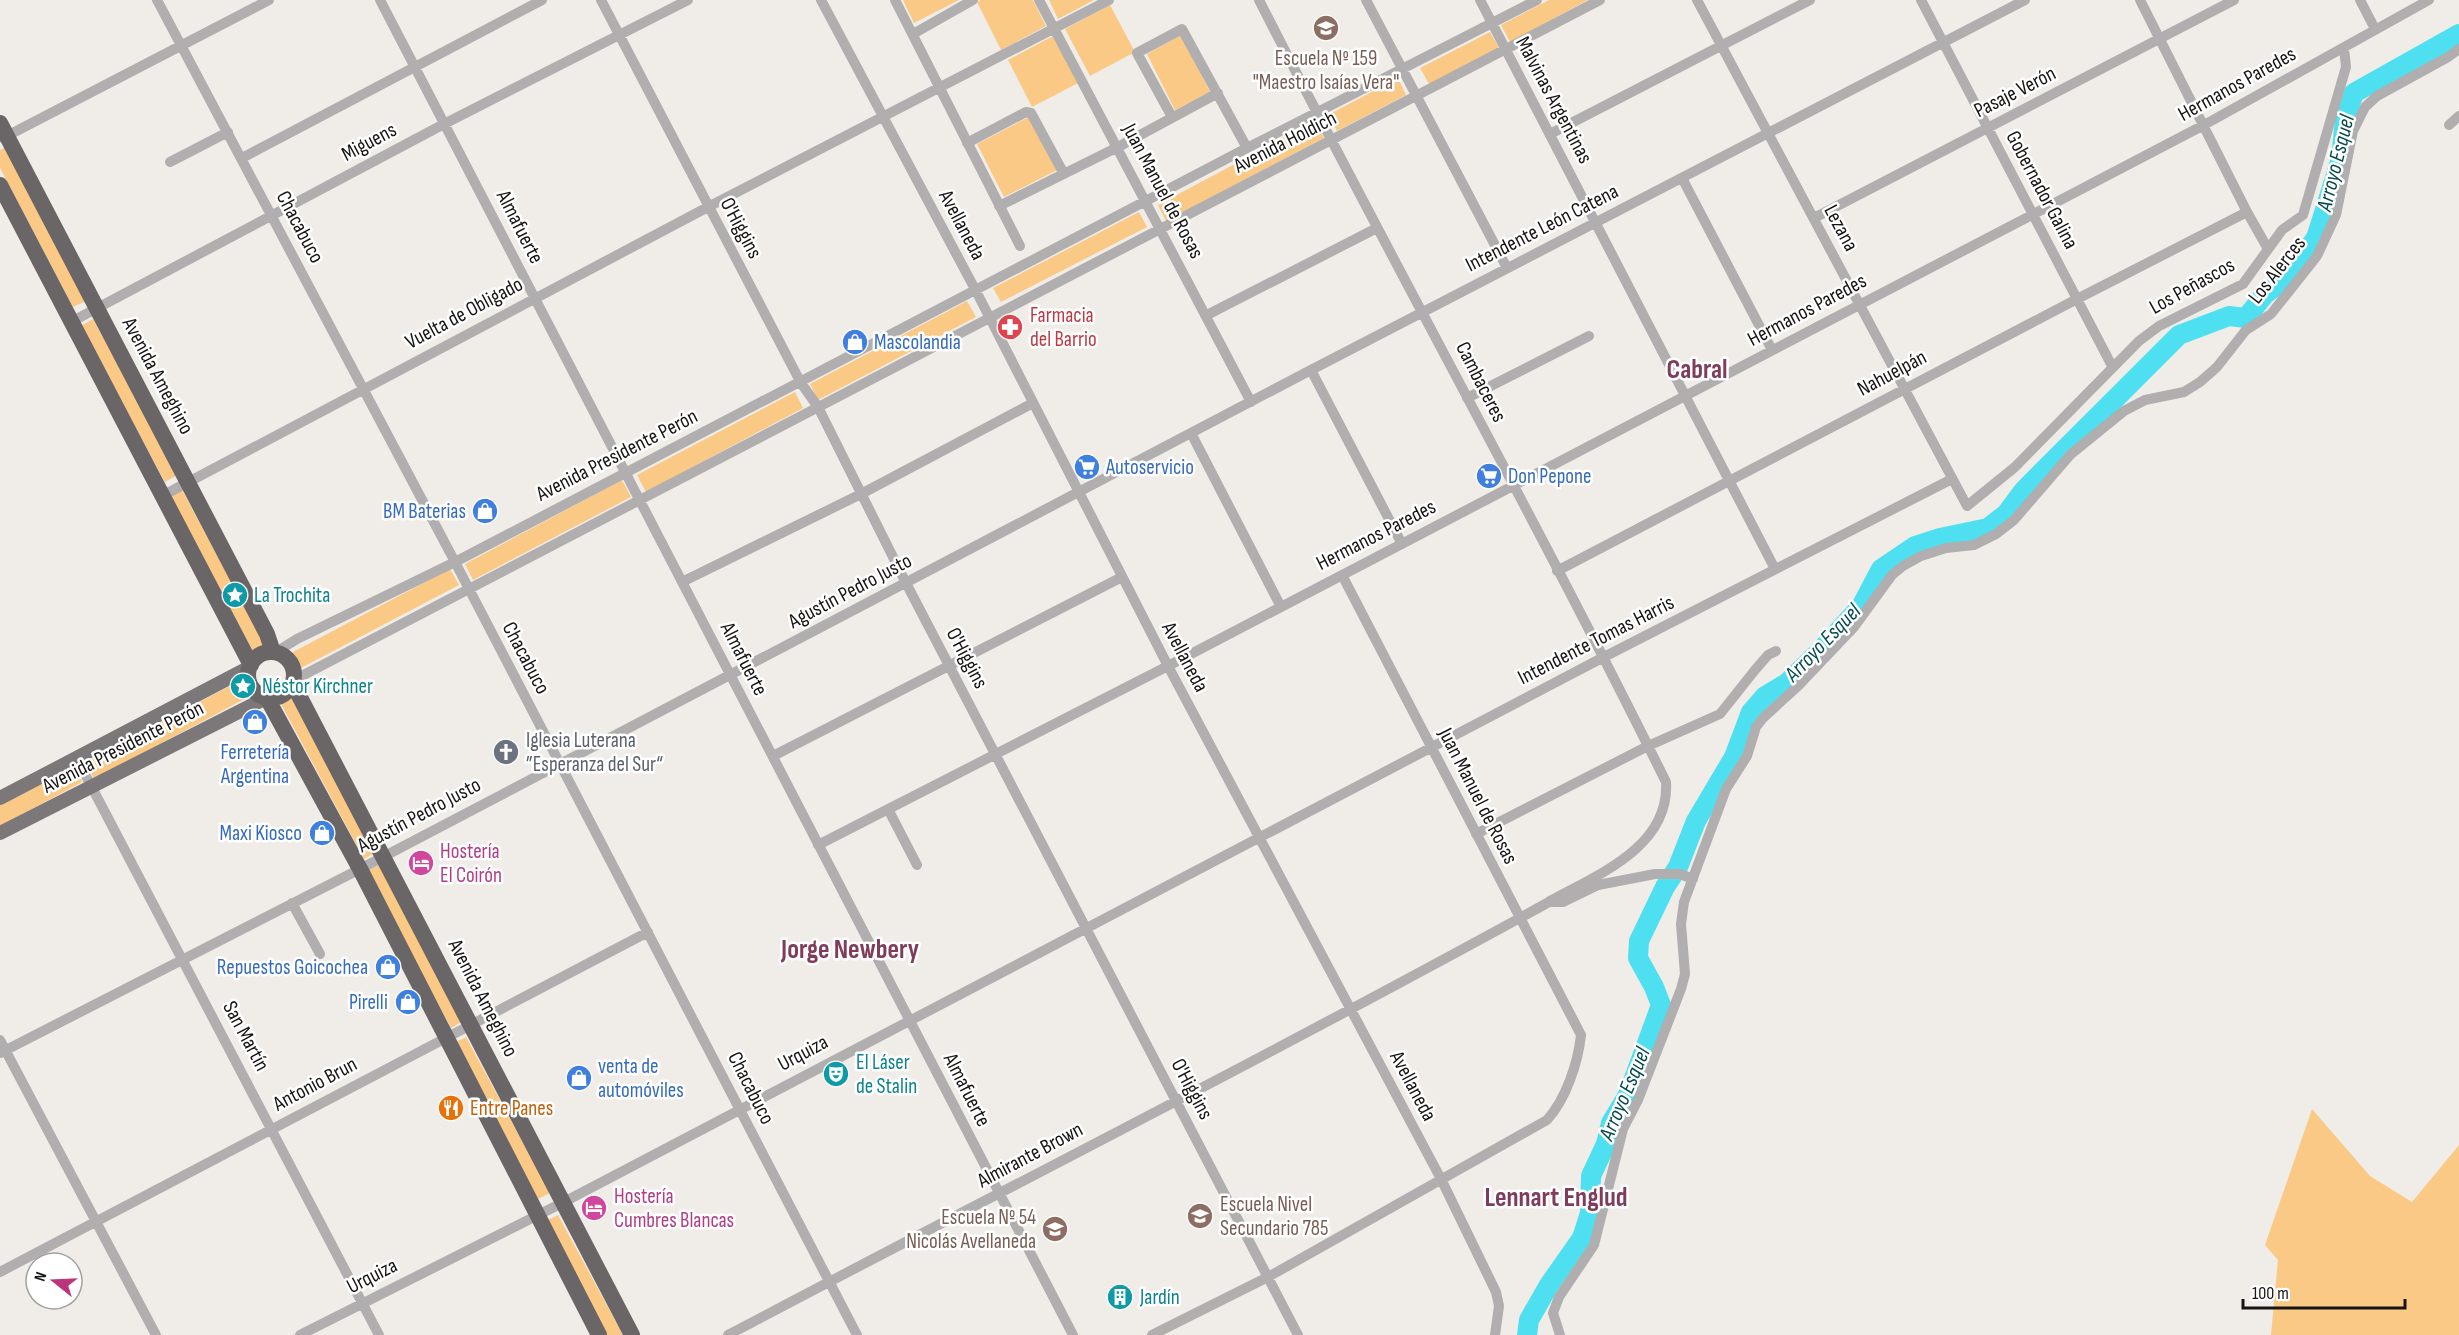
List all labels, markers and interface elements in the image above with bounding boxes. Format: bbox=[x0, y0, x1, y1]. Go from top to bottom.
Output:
school or university icon: Escuela Nº 159 "Maestro Isaías Vera" bbox=[1311, 13, 1341, 43]
street label: Malvinas Argentinas bbox=[1510, 32, 1598, 168]
street label: Hermanos Paredes bbox=[2174, 41, 2300, 127]
place label: Escuela Nº 159 "Maestro Isaías Vera" bbox=[1253, 46, 1399, 95]
street label: Pasaje Verón bbox=[1970, 61, 2060, 123]
street label: Avenida Holdich bbox=[1229, 106, 1340, 179]
water label: Arroyo Esquel bbox=[2311, 111, 2361, 215]
street label: Miguens bbox=[337, 117, 401, 167]
street label: Juan Manuel de Rosas bbox=[1116, 118, 1209, 263]
street label: Gobernador Galina bbox=[2000, 127, 2084, 253]
street label: Intendente León Catena bbox=[1461, 179, 1623, 277]
street label: Almafuerte bbox=[490, 185, 549, 268]
street label: Avellaneda bbox=[933, 185, 991, 264]
street label: Chacabuco bbox=[271, 187, 329, 267]
street label: O'Higgins bbox=[715, 193, 767, 263]
street label: Lezana bbox=[1819, 201, 1863, 255]
street label: Los Alerces bbox=[2243, 231, 2311, 309]
street label: Los Peñascos bbox=[2145, 252, 2239, 320]
street label: Hermanos Paredes bbox=[1743, 268, 1871, 352]
street label: Vuelta de Obligado bbox=[401, 272, 527, 354]
place label: Farmacia del Barrio bbox=[1030, 303, 1097, 352]
pharmacy icon: Farmacia del Barrio bbox=[995, 312, 1025, 342]
street label: Avenida Ameghino bbox=[116, 313, 199, 439]
shop icon: Mascolandia bbox=[840, 327, 870, 357]
place label: Mascolandia bbox=[874, 330, 961, 355]
street label: Cambaceres bbox=[1450, 338, 1512, 426]
street label: Nahuelpán bbox=[1853, 344, 1931, 402]
district label: Cabral bbox=[1667, 354, 1727, 386]
street label: Avenida Presidente Perón bbox=[531, 404, 702, 507]
supermarket icon: Autoservicio bbox=[1072, 452, 1102, 482]
place label: Autoservicio bbox=[1105, 455, 1194, 480]
supermarket icon: Don Pepone bbox=[1474, 461, 1504, 491]
place label: Don Pepone bbox=[1508, 464, 1592, 489]
street label: Hermanos Paredes bbox=[1312, 494, 1440, 576]
shop icon: BM Baterias bbox=[470, 496, 500, 526]
place label: BM Baterias bbox=[383, 499, 466, 524]
street label: Agustín Pedro Justo bbox=[783, 548, 916, 634]
place icon: La Trochita bbox=[220, 580, 250, 610]
place label: La Trochita bbox=[254, 583, 330, 608]
street label: Intendente Tomas Harris bbox=[1514, 590, 1678, 690]
water label: Arroyo Esquel bbox=[1779, 598, 1867, 688]
street label: Almafuerte bbox=[714, 617, 773, 700]
street label: Avellaneda bbox=[1156, 617, 1214, 696]
street label: Chacabuco bbox=[497, 618, 555, 698]
street label: O'Higgins bbox=[941, 623, 993, 693]
place icon: Néstor Kirchner bbox=[228, 671, 258, 701]
place label: Néstor Kirchner bbox=[262, 674, 373, 699]
street label: Avenida Presidente Perón bbox=[37, 696, 208, 799]
shop icon: Ferretería Argentina bbox=[240, 707, 270, 737]
street label: Juan Manuel de Rosas bbox=[1433, 723, 1523, 868]
place label: Iglesia Luterana ”Esperanza del Sur“ bbox=[526, 728, 663, 777]
church icon: Iglesia Luterana ”Esperanza del Sur“ bbox=[491, 737, 521, 767]
place label: Ferretería Argentina bbox=[220, 740, 289, 789]
street label: Agustín Pedro Justo bbox=[352, 772, 485, 858]
shop icon: Maxi Kiosco bbox=[307, 818, 337, 848]
place label: Maxi Kiosco bbox=[220, 821, 302, 846]
place label: Hostería El Coirón bbox=[440, 839, 502, 888]
hotel icon: Hostería El Coirón bbox=[406, 848, 436, 878]
street label: Avenida Ameghino bbox=[442, 934, 523, 1061]
district label: Jorge Newbery bbox=[780, 934, 919, 966]
shop icon: Repuestos Goicochea bbox=[373, 952, 403, 982]
place label: Repuestos Goicochea bbox=[217, 955, 368, 980]
shop icon: Pirelli bbox=[393, 987, 423, 1017]
place label: Pirelli bbox=[349, 990, 388, 1015]
street label: San Martín bbox=[217, 997, 275, 1075]
street label: Urquiza bbox=[774, 1029, 832, 1077]
water label: Arroyo Esquel bbox=[1593, 1043, 1657, 1145]
street label: Avellaneda bbox=[1384, 1046, 1442, 1125]
street label: Chacabuco bbox=[722, 1048, 780, 1128]
street label: Almafuerte bbox=[937, 1048, 996, 1131]
place label: El Láser de Stalin bbox=[856, 1050, 917, 1099]
street label: Antonio Brun bbox=[268, 1051, 361, 1117]
place label: venta de automóviles bbox=[598, 1054, 684, 1103]
street label: O'Higgins bbox=[1166, 1054, 1218, 1124]
theatre icon: El Láser de Stalin bbox=[821, 1059, 851, 1089]
shop icon: venta de automóviles bbox=[564, 1063, 594, 1093]
restaurant icon: Entre Panes bbox=[436, 1093, 466, 1123]
place label: Entre Panes bbox=[470, 1096, 553, 1121]
street label: Almirante Brown bbox=[972, 1117, 1087, 1194]
district label: Lennart Englud bbox=[1484, 1182, 1628, 1214]
place label: Hostería Cumbres Blancas bbox=[614, 1184, 734, 1233]
place label: Escuela Nivel Secundario 785 bbox=[1220, 1192, 1328, 1241]
hotel icon: Hostería Cumbres Blancas bbox=[579, 1193, 609, 1223]
school or university icon: Escuela Nivel Secundario 785 bbox=[1185, 1201, 1215, 1231]
place label: Escuela Nº 54 Nicolás Avellaneda bbox=[906, 1205, 1036, 1254]
school or university icon: Escuela Nº 54 Nicolás Avellaneda bbox=[1040, 1214, 1070, 1244]
north arrow bbox=[24, 1251, 84, 1311]
street label: Urquiza bbox=[343, 1253, 401, 1299]
text: N bbox=[31, 1270, 52, 1284]
scale bar bbox=[2243, 1272, 2405, 1310]
building icon: Jardín bbox=[1105, 1282, 1135, 1312]
text: 100 m bbox=[2252, 1283, 2289, 1304]
place label: Jardín bbox=[1139, 1285, 1180, 1310]

